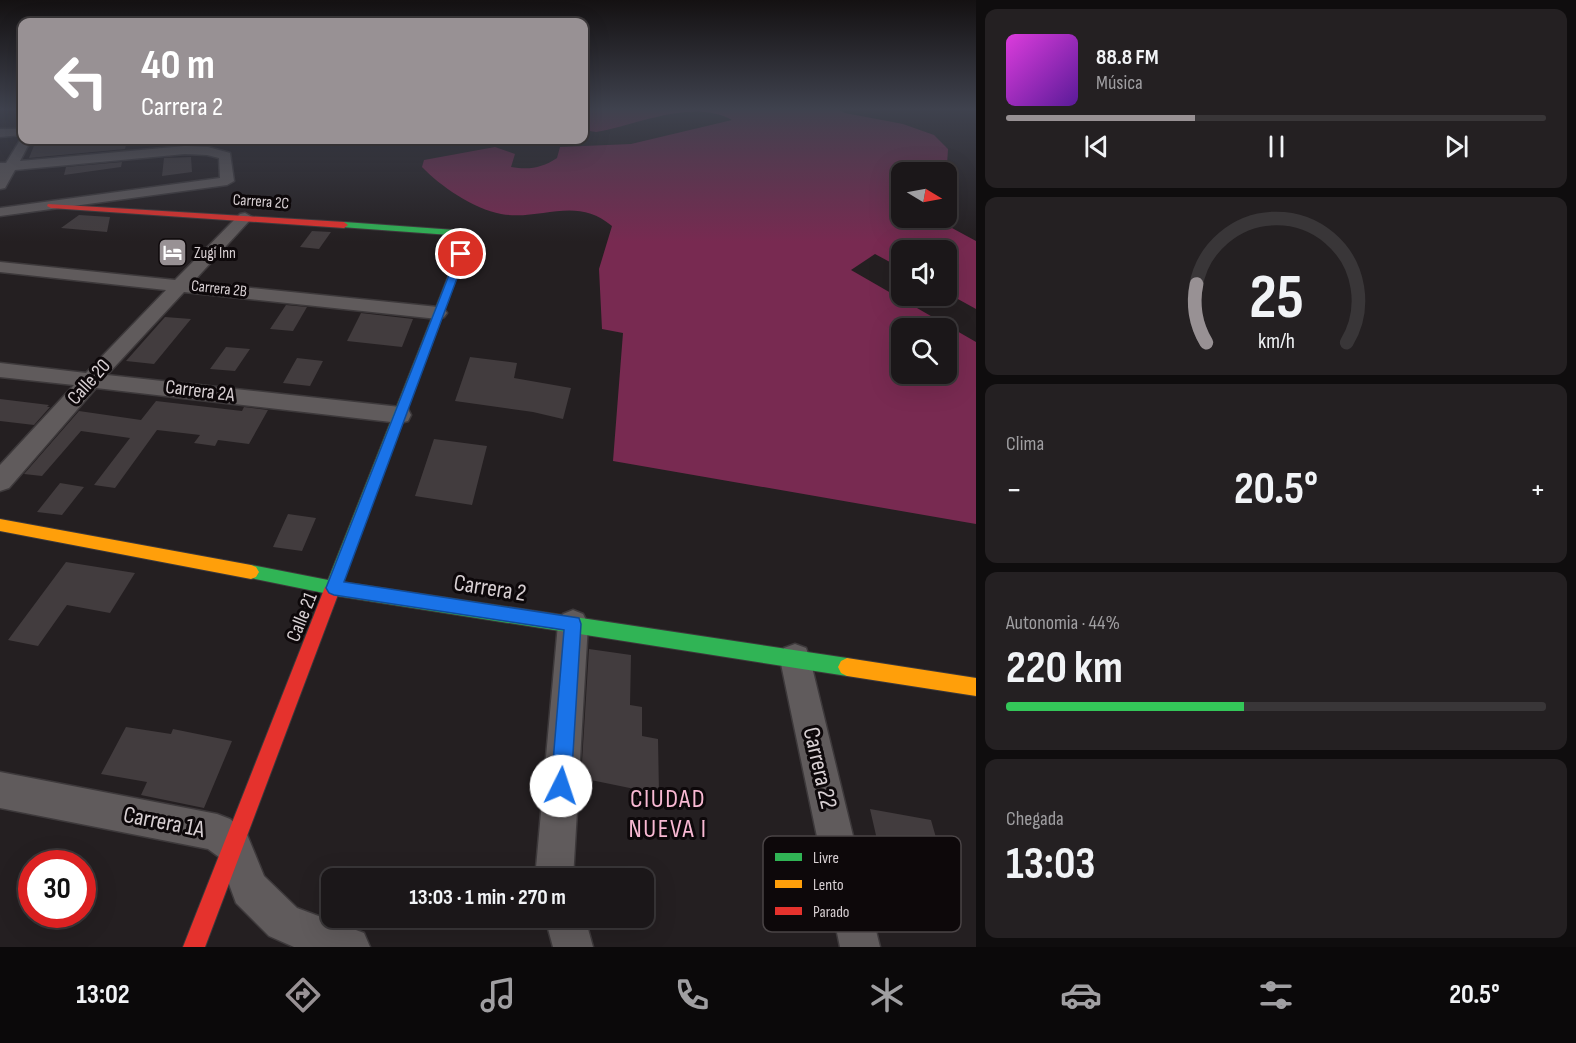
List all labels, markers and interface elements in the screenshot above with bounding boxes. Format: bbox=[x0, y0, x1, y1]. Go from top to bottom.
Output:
text: 40 m bbox=[141, 40, 215, 91]
icon: left bbox=[42, 42, 120, 120]
text: 88.8 FM bbox=[1096, 44, 1159, 71]
text: Música bbox=[1096, 71, 1143, 95]
text: Carrera 2 bbox=[141, 91, 223, 123]
icon: previous bbox=[1080, 130, 1113, 163]
icon: pause bbox=[1260, 130, 1293, 163]
icon: next bbox=[1440, 130, 1473, 163]
north arrow bbox=[891, 162, 957, 228]
map controls bbox=[891, 162, 957, 384]
street label: Carrera 2C bbox=[232, 191, 290, 213]
pin bbox=[435, 228, 486, 279]
hotel icon: Zugi Inn bbox=[157, 237, 189, 269]
icon: arrive bbox=[444, 237, 477, 270]
button: sound bbox=[891, 240, 957, 306]
place label: Zugi Inn bbox=[194, 244, 236, 263]
text: 25 bbox=[1249, 261, 1303, 336]
street label: Carrera 2B bbox=[190, 277, 248, 301]
button: search bbox=[891, 318, 957, 384]
text: km/h bbox=[1257, 329, 1295, 354]
street label: Calle 20 bbox=[62, 354, 116, 410]
street label: Carrera 2A bbox=[164, 375, 236, 407]
text: Clima bbox=[1006, 432, 1044, 456]
text: 20.5° bbox=[1234, 462, 1318, 517]
text: − bbox=[1006, 470, 1022, 510]
text: + bbox=[1530, 470, 1546, 510]
street label: Carrera 2 bbox=[452, 568, 528, 608]
street label: Calle 21 bbox=[281, 589, 323, 645]
text: Autonomia · 44% bbox=[1006, 611, 1120, 635]
text: 220 km bbox=[1006, 641, 1123, 696]
street label: Carrera 22 bbox=[797, 724, 843, 812]
position arrow bbox=[529, 754, 593, 818]
district label: CIUDAD NUEVA I bbox=[629, 784, 707, 845]
street label: Carrera 1A bbox=[121, 800, 208, 844]
text: Chegada bbox=[1006, 807, 1064, 831]
legend bbox=[763, 836, 961, 932]
text: 13:03 bbox=[1006, 837, 1095, 892]
text: Livre bbox=[813, 849, 839, 868]
speed limit sign: 30 bbox=[18, 850, 96, 928]
text: Lento bbox=[813, 876, 844, 895]
text: 13:03 · 1 min · 270 m bbox=[409, 884, 566, 911]
text: Parado bbox=[813, 903, 850, 922]
icon: directions bbox=[282, 974, 324, 1016]
icon: music bbox=[477, 974, 519, 1016]
icon: phone bbox=[671, 974, 713, 1016]
icon: climate bbox=[866, 974, 908, 1016]
icon: car bbox=[1060, 974, 1102, 1016]
icon: filters bbox=[1255, 974, 1297, 1016]
text: 13:02 bbox=[76, 979, 130, 1011]
text: 20.5° bbox=[1449, 979, 1500, 1011]

